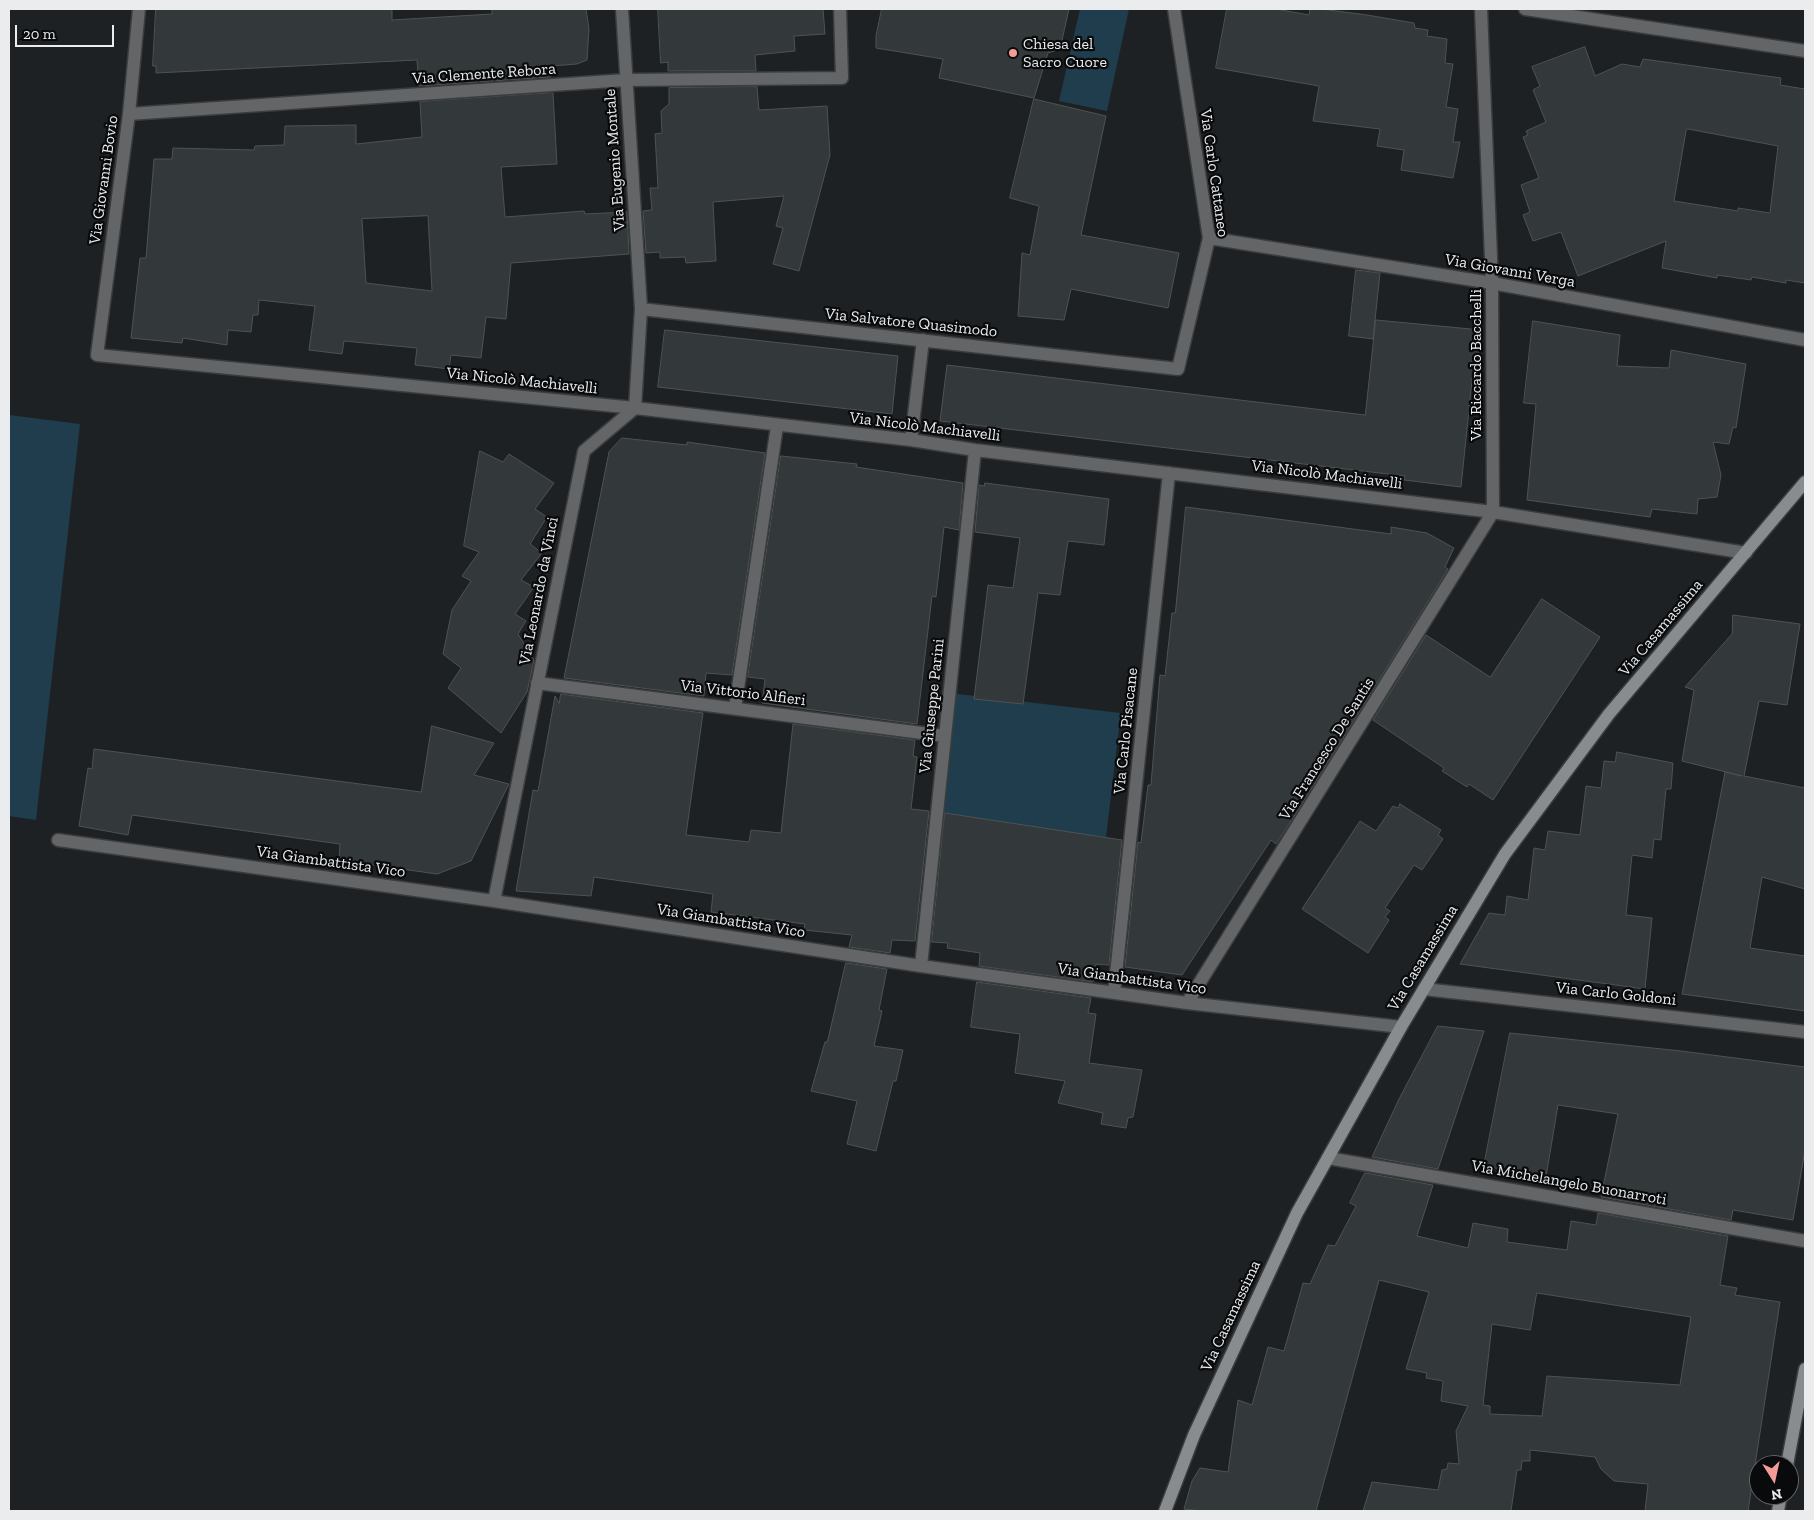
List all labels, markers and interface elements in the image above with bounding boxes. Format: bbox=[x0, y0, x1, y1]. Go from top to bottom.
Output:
scale bar bbox=[18, 15, 116, 47]
text: 20 m bbox=[23, 25, 56, 43]
place label: Chiesa del Sacro Cuore bbox=[1023, 34, 1107, 72]
marker: Chiesa del Sacro Cuore bbox=[1007, 47, 1019, 59]
street label: Via Clemente Rebora bbox=[412, 59, 556, 89]
street label: Via Eugenio Montale bbox=[600, 88, 630, 232]
street label: Via Carlo Cattaneo bbox=[1196, 108, 1232, 238]
street label: Via Giovanni Bovio bbox=[85, 114, 123, 246]
street label: Via Giovanni Verga bbox=[1443, 250, 1577, 292]
street label: Via Riccardo Bacchelli bbox=[1466, 289, 1486, 441]
street label: Via Salvatore Quasimodo bbox=[824, 304, 998, 342]
street label: Via Nicolò Machiavelli bbox=[445, 364, 599, 398]
street label: Via Nicolò Machiavelli bbox=[848, 408, 1002, 446]
street label: Via Nicolò Machiavelli bbox=[1250, 456, 1404, 494]
street label: Via Leonardo da Vinci bbox=[515, 515, 563, 667]
street label: Via Casamassima bbox=[1615, 576, 1707, 680]
street label: Via Giuseppe Parini bbox=[915, 638, 949, 774]
street label: Via Carlo Pisacane bbox=[1110, 667, 1142, 795]
street label: Via Francesco De Santis bbox=[1275, 674, 1379, 824]
street label: Via Vittorio Alfieri bbox=[679, 676, 807, 710]
street label: Via Giambattista Vico bbox=[255, 842, 407, 882]
street label: Via Giambattista Vico bbox=[655, 900, 807, 942]
street label: Via Casamassima bbox=[1384, 902, 1462, 1014]
street label: Via Giambattista Vico bbox=[1056, 959, 1208, 999]
street label: Via Carlo Goldoni bbox=[1555, 978, 1677, 1010]
street label: Via Michelangelo Buonarroti bbox=[1470, 1156, 1668, 1210]
street label: Via Casamassima bbox=[1197, 1257, 1265, 1375]
north arrow bbox=[1749, 1455, 1799, 1505]
text: N bbox=[1770, 1485, 1783, 1504]

